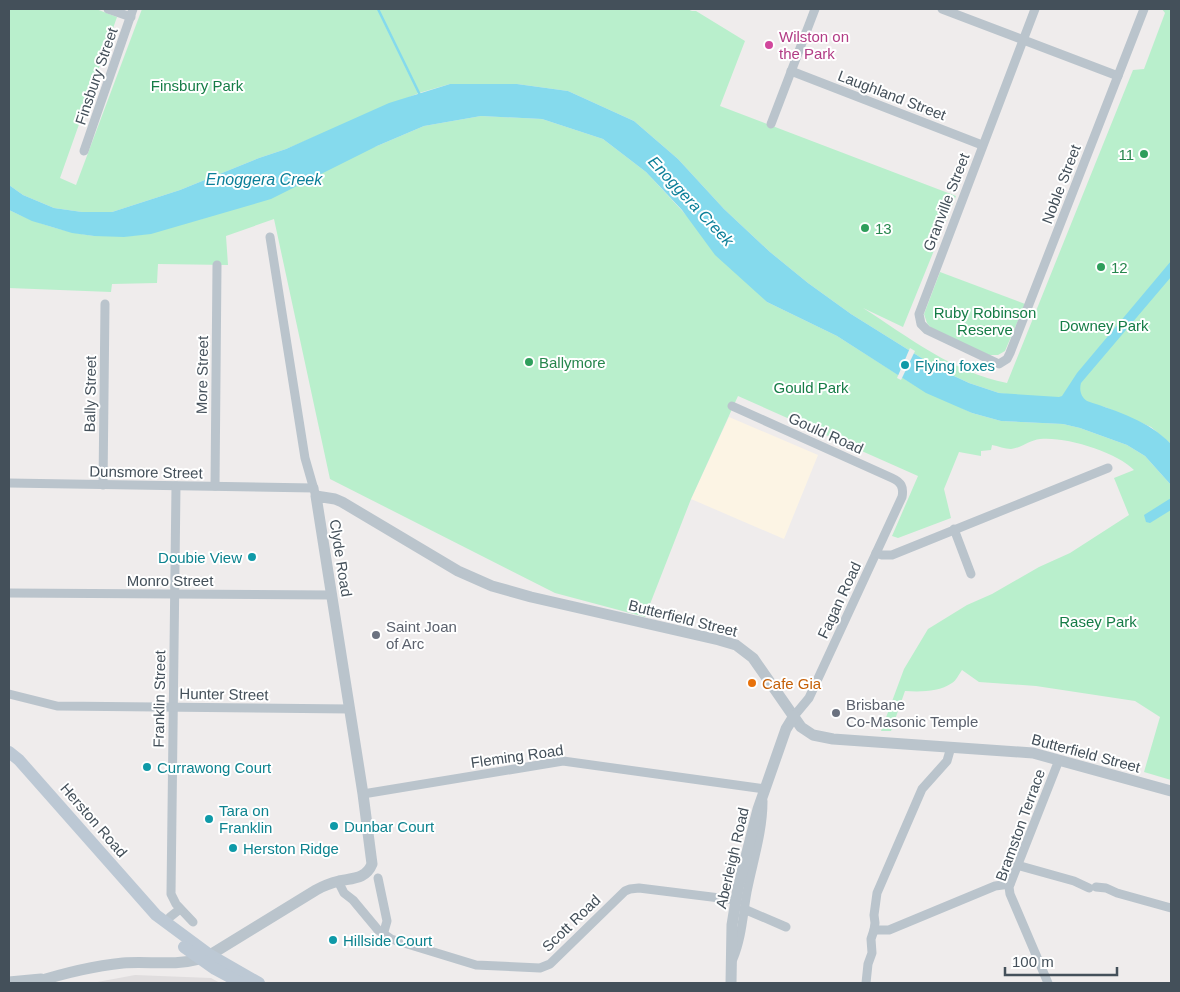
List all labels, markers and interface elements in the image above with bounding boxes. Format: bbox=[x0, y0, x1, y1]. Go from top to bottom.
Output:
street label: Finsbury Street bbox=[71, 24, 121, 127]
place label: Wilston on the Park bbox=[779, 28, 849, 62]
marker: Wilston on the Park bbox=[763, 39, 775, 51]
street label: Laughland Street bbox=[836, 67, 949, 124]
park label: Finsbury Park bbox=[151, 77, 244, 94]
street label: Noble Street bbox=[1038, 141, 1084, 226]
place label: 11 bbox=[1118, 146, 1134, 163]
marker: 11 bbox=[1138, 148, 1150, 160]
street label: Granville Street bbox=[920, 150, 973, 253]
water label: Enoggera Creek bbox=[645, 153, 738, 250]
water label: Enoggera Creek bbox=[206, 171, 323, 188]
place label: 13 bbox=[875, 220, 892, 237]
marker: 13 bbox=[859, 222, 871, 234]
place label: 12 bbox=[1111, 259, 1128, 276]
marker: 12 bbox=[1095, 261, 1107, 273]
park label: Ruby Robinson Reserve bbox=[934, 304, 1036, 338]
park label: Downey Park bbox=[1059, 317, 1149, 334]
street label: More Street bbox=[193, 335, 211, 414]
place label: Ballymore bbox=[539, 354, 606, 371]
street label: Bally Street bbox=[81, 355, 99, 432]
marker: Ballymore bbox=[523, 356, 535, 368]
place label: Flying foxes bbox=[915, 357, 995, 374]
marker: Flying foxes bbox=[899, 359, 911, 371]
park label: Gould Park bbox=[773, 379, 849, 396]
street label: Gould Road bbox=[786, 409, 866, 457]
street label: Dunsmore Street bbox=[89, 463, 204, 482]
street label: Clyde Road bbox=[326, 518, 356, 598]
place label: Doubie View bbox=[158, 549, 242, 566]
marker: Doubie View bbox=[246, 551, 258, 563]
street label: Fagan Road bbox=[814, 559, 864, 641]
street label: Monro Street bbox=[127, 572, 214, 589]
street label: Butterfield Street bbox=[627, 596, 740, 640]
park label: Rasey Park bbox=[1059, 613, 1137, 630]
place label: Saint Joan of Arc bbox=[386, 618, 457, 652]
marker: Saint Joan of Arc bbox=[370, 629, 382, 641]
street label: Franklin Street bbox=[150, 649, 168, 748]
place label: Cafe Gia bbox=[762, 675, 822, 692]
marker: Cafe Gia bbox=[746, 677, 758, 689]
street label: Hunter Street bbox=[179, 685, 270, 703]
place label: Brisbane Co-Masonic Temple bbox=[846, 696, 978, 730]
marker: Brisbane Co-Masonic Temple bbox=[830, 707, 842, 719]
street label: Butterfield Street bbox=[1030, 730, 1143, 776]
street label: Fleming Road bbox=[470, 741, 564, 771]
place label: Currawong Court bbox=[157, 759, 272, 776]
marker: Currawong Court bbox=[141, 761, 153, 773]
street label: Bramston Terrace bbox=[992, 767, 1048, 883]
street label: Herston Road bbox=[57, 779, 131, 861]
place label: Tara on Franklin bbox=[219, 802, 272, 836]
street label: Aberleigh Road bbox=[712, 806, 752, 910]
marker: Tara on Franklin bbox=[203, 813, 215, 825]
place label: Dunbar Court bbox=[344, 818, 435, 835]
marker: Dunbar Court bbox=[328, 820, 340, 832]
place label: Herston Ridge bbox=[243, 840, 339, 857]
marker: Herston Ridge bbox=[227, 842, 239, 854]
street label: Scott Road bbox=[538, 891, 604, 955]
place label: Hillside Court bbox=[343, 932, 433, 949]
marker: Hillside Court bbox=[327, 934, 339, 946]
scale bar bbox=[1005, 944, 1118, 976]
text: 100 m bbox=[1012, 953, 1054, 970]

